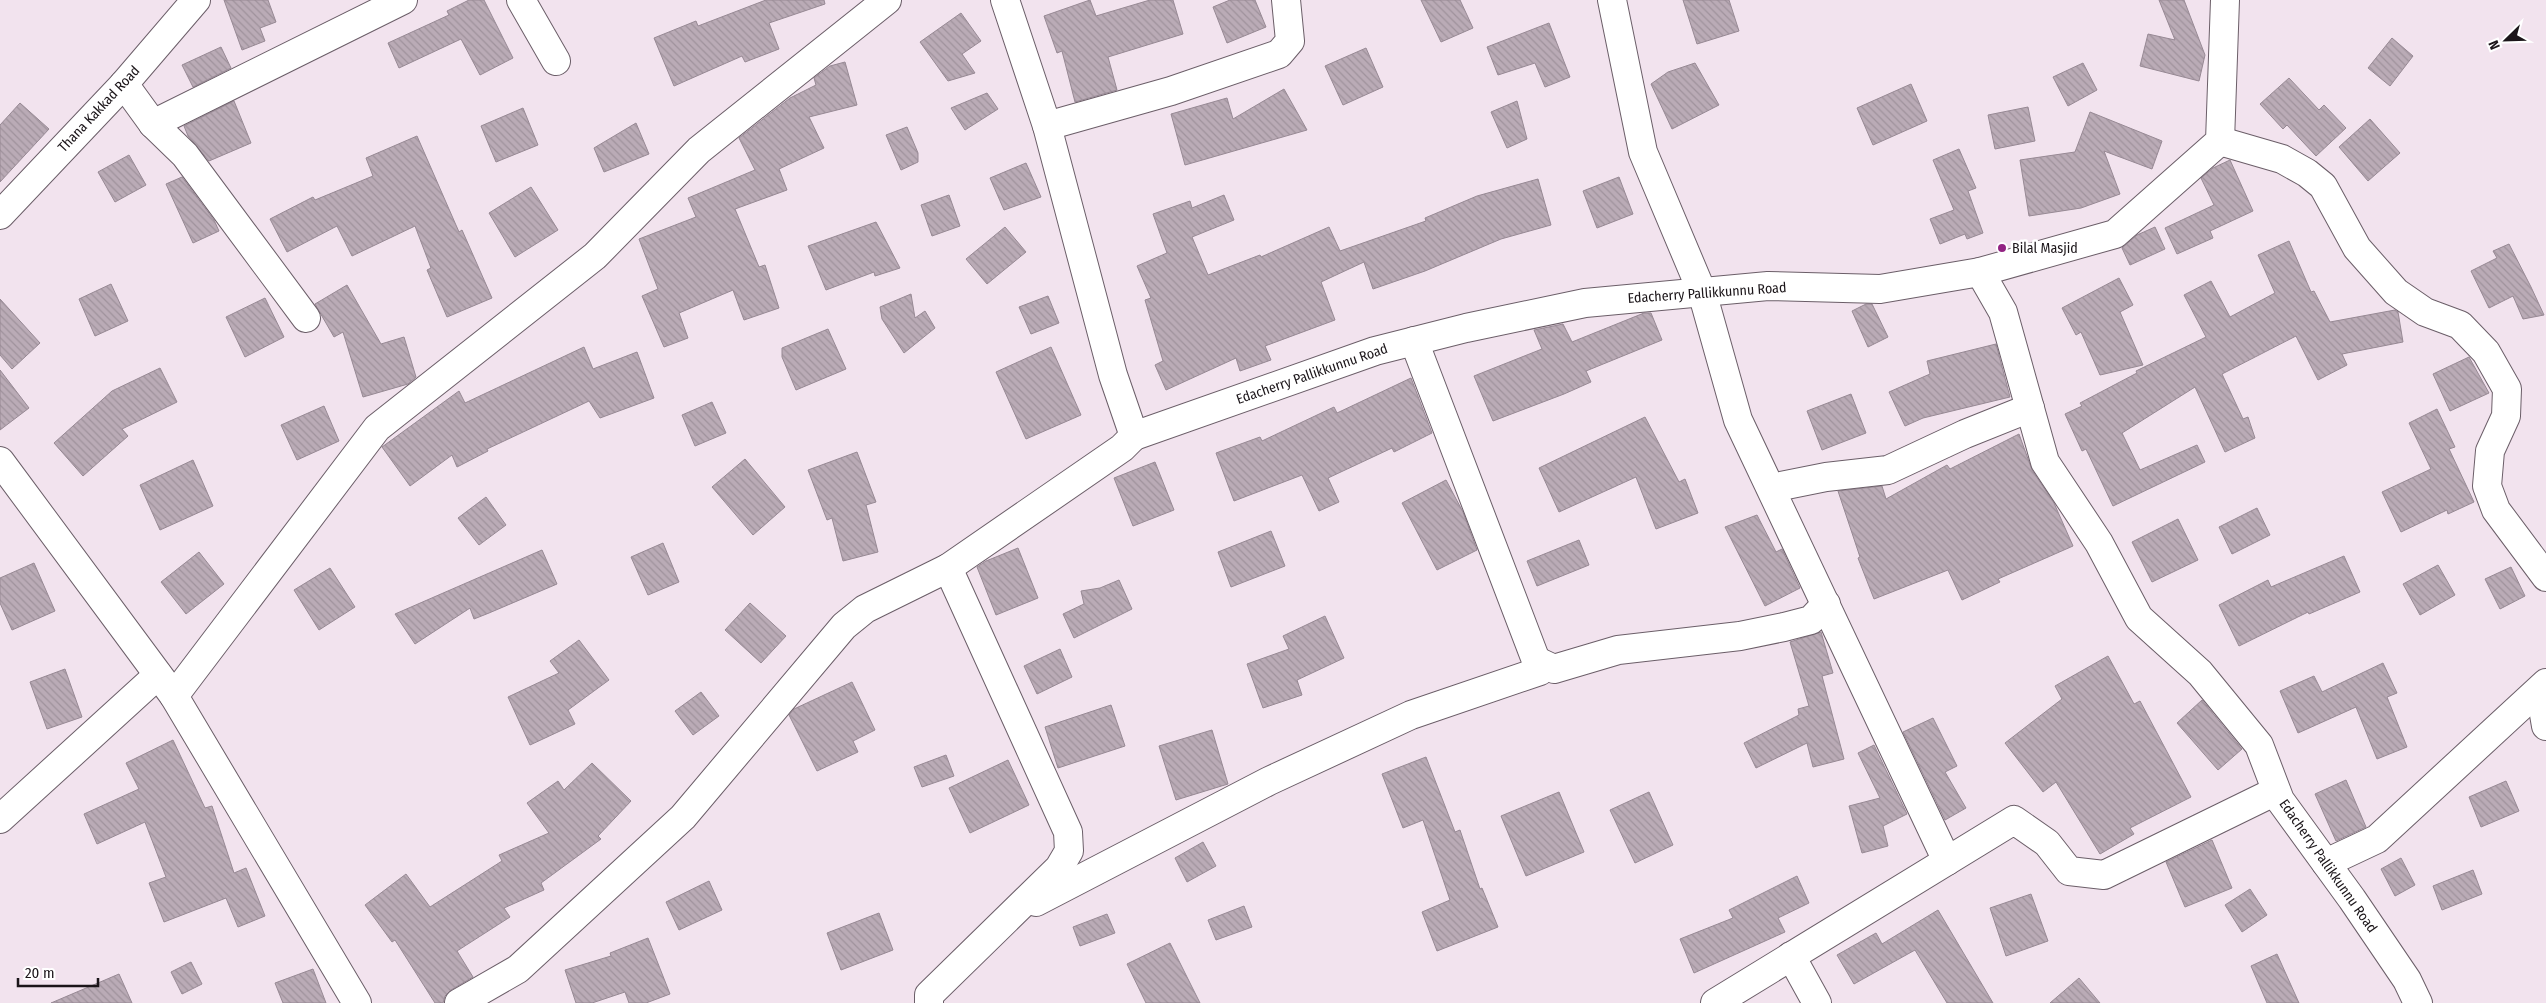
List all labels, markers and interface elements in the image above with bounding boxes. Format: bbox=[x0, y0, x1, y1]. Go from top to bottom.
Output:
north arrow bbox=[2481, 15, 2531, 65]
text: N bbox=[2485, 38, 2504, 52]
street label: Thana Kakkad Road bbox=[55, 62, 143, 156]
place label: Bilal Masjid bbox=[2012, 240, 2078, 257]
marker: Bilal Masjid bbox=[1996, 242, 2008, 254]
street label: Edacherry Pallikkunnu Road bbox=[1627, 279, 1787, 307]
street label: Edacherry Pallikkunnu Road bbox=[1234, 340, 1390, 408]
street label: Edacherry Pallikkunnu Road bbox=[2275, 796, 2381, 936]
scale bar bbox=[18, 956, 98, 988]
text: 20 m bbox=[25, 964, 55, 982]

